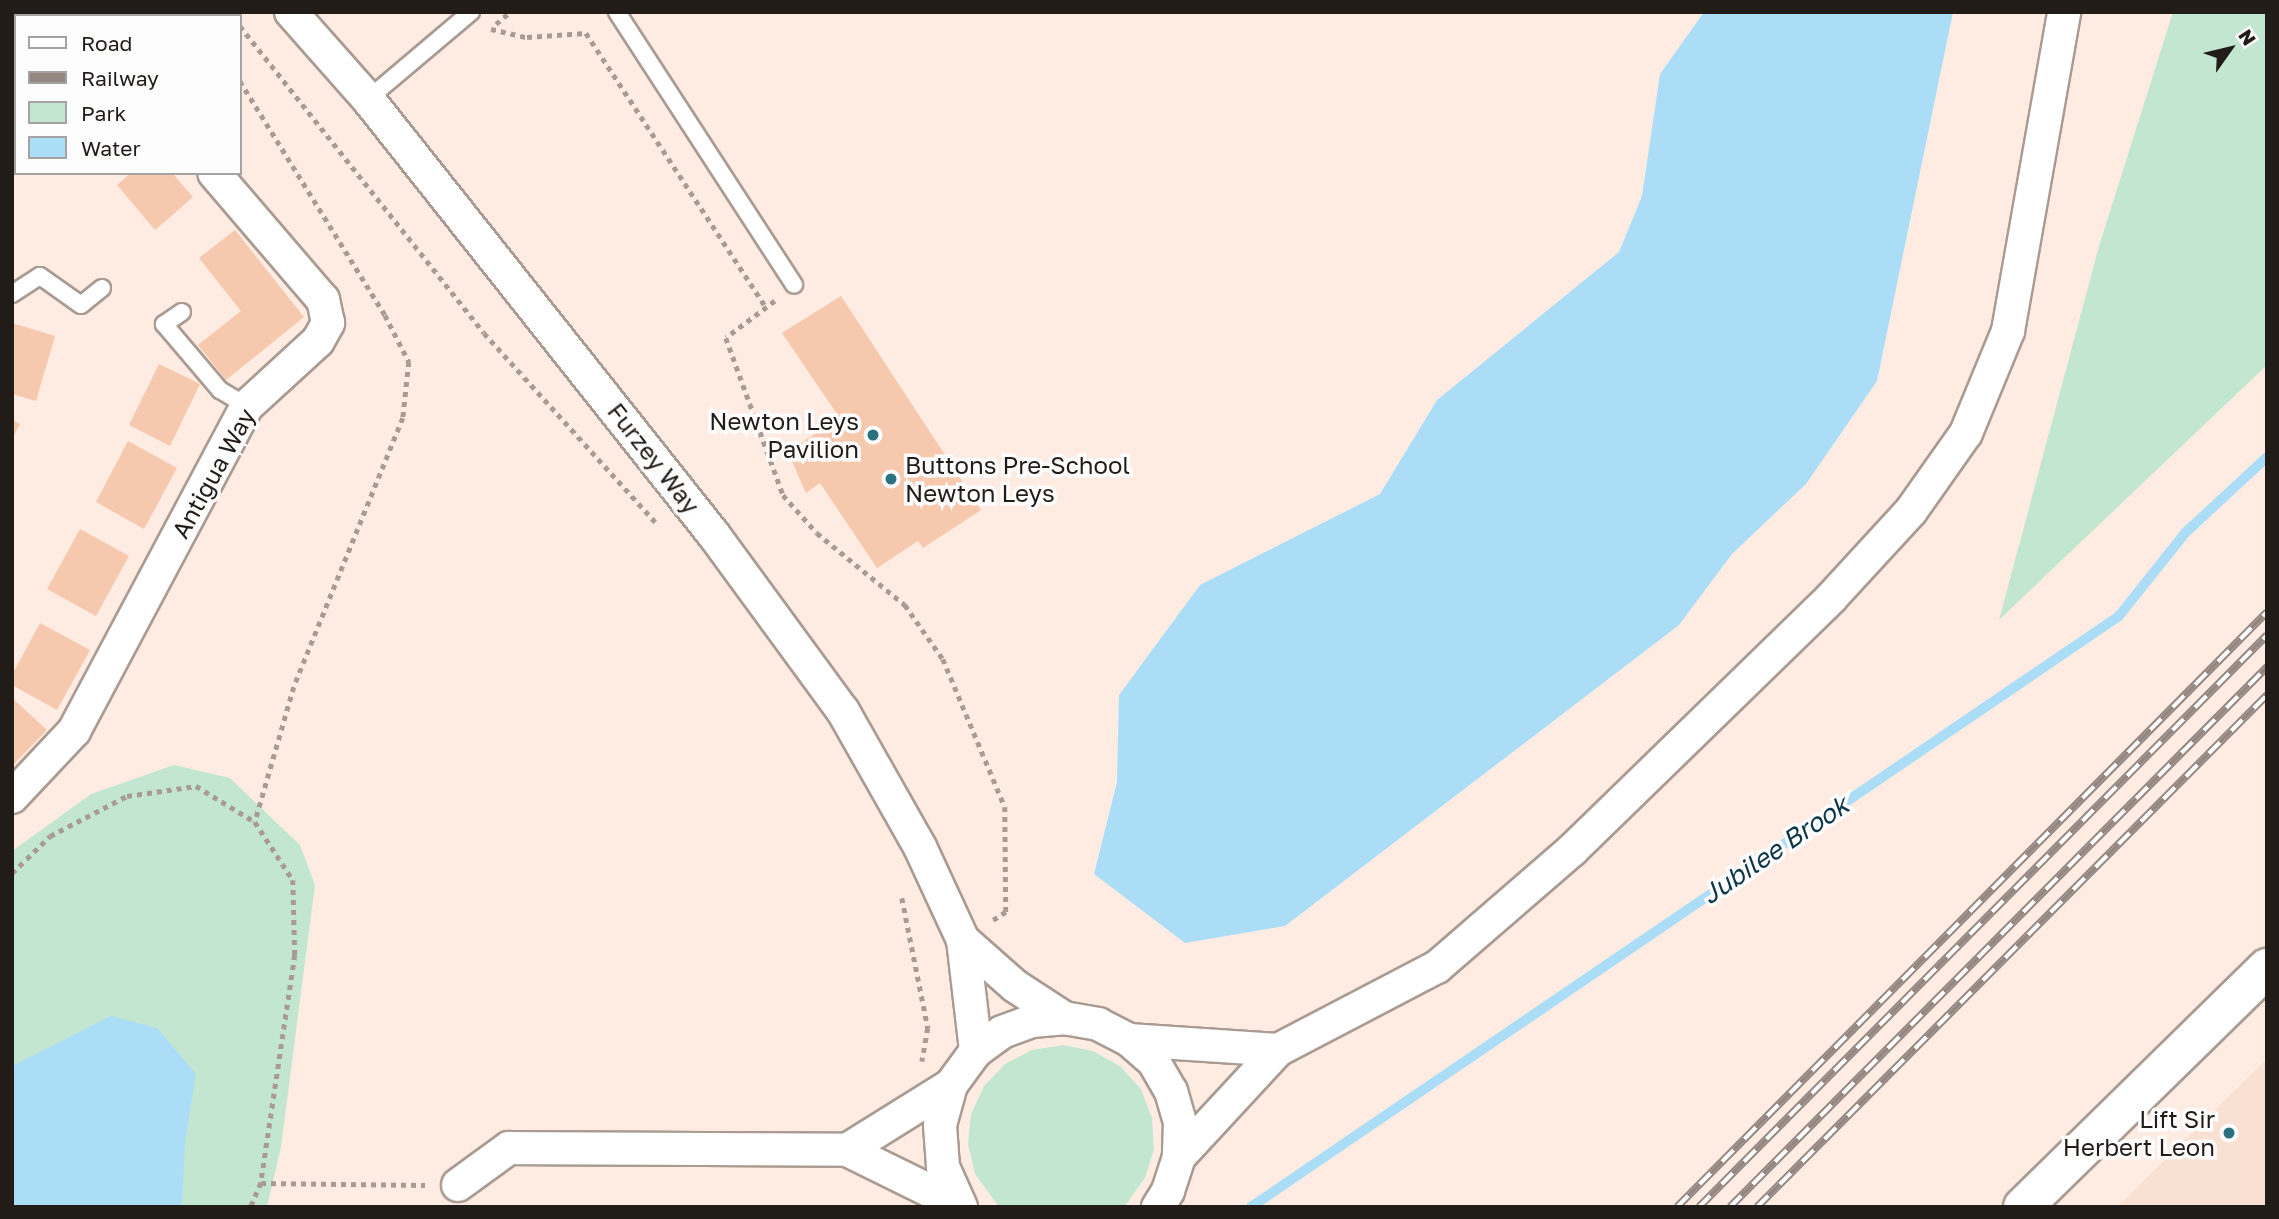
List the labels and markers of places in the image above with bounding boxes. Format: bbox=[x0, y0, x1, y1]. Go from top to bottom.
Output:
place label: Newton Leys Pavilion bbox=[709, 407, 859, 463]
marker: Newton Leys Pavilion bbox=[865, 427, 881, 443]
place label: Buttons Pre-School Newton Leys bbox=[905, 451, 1130, 507]
marker: Buttons Pre-School Newton Leys bbox=[883, 471, 899, 487]
place label: Lift Sir Herbert Leon bbox=[2063, 1105, 2215, 1161]
marker: Lift Sir Herbert Leon bbox=[2221, 1125, 2237, 1141]

